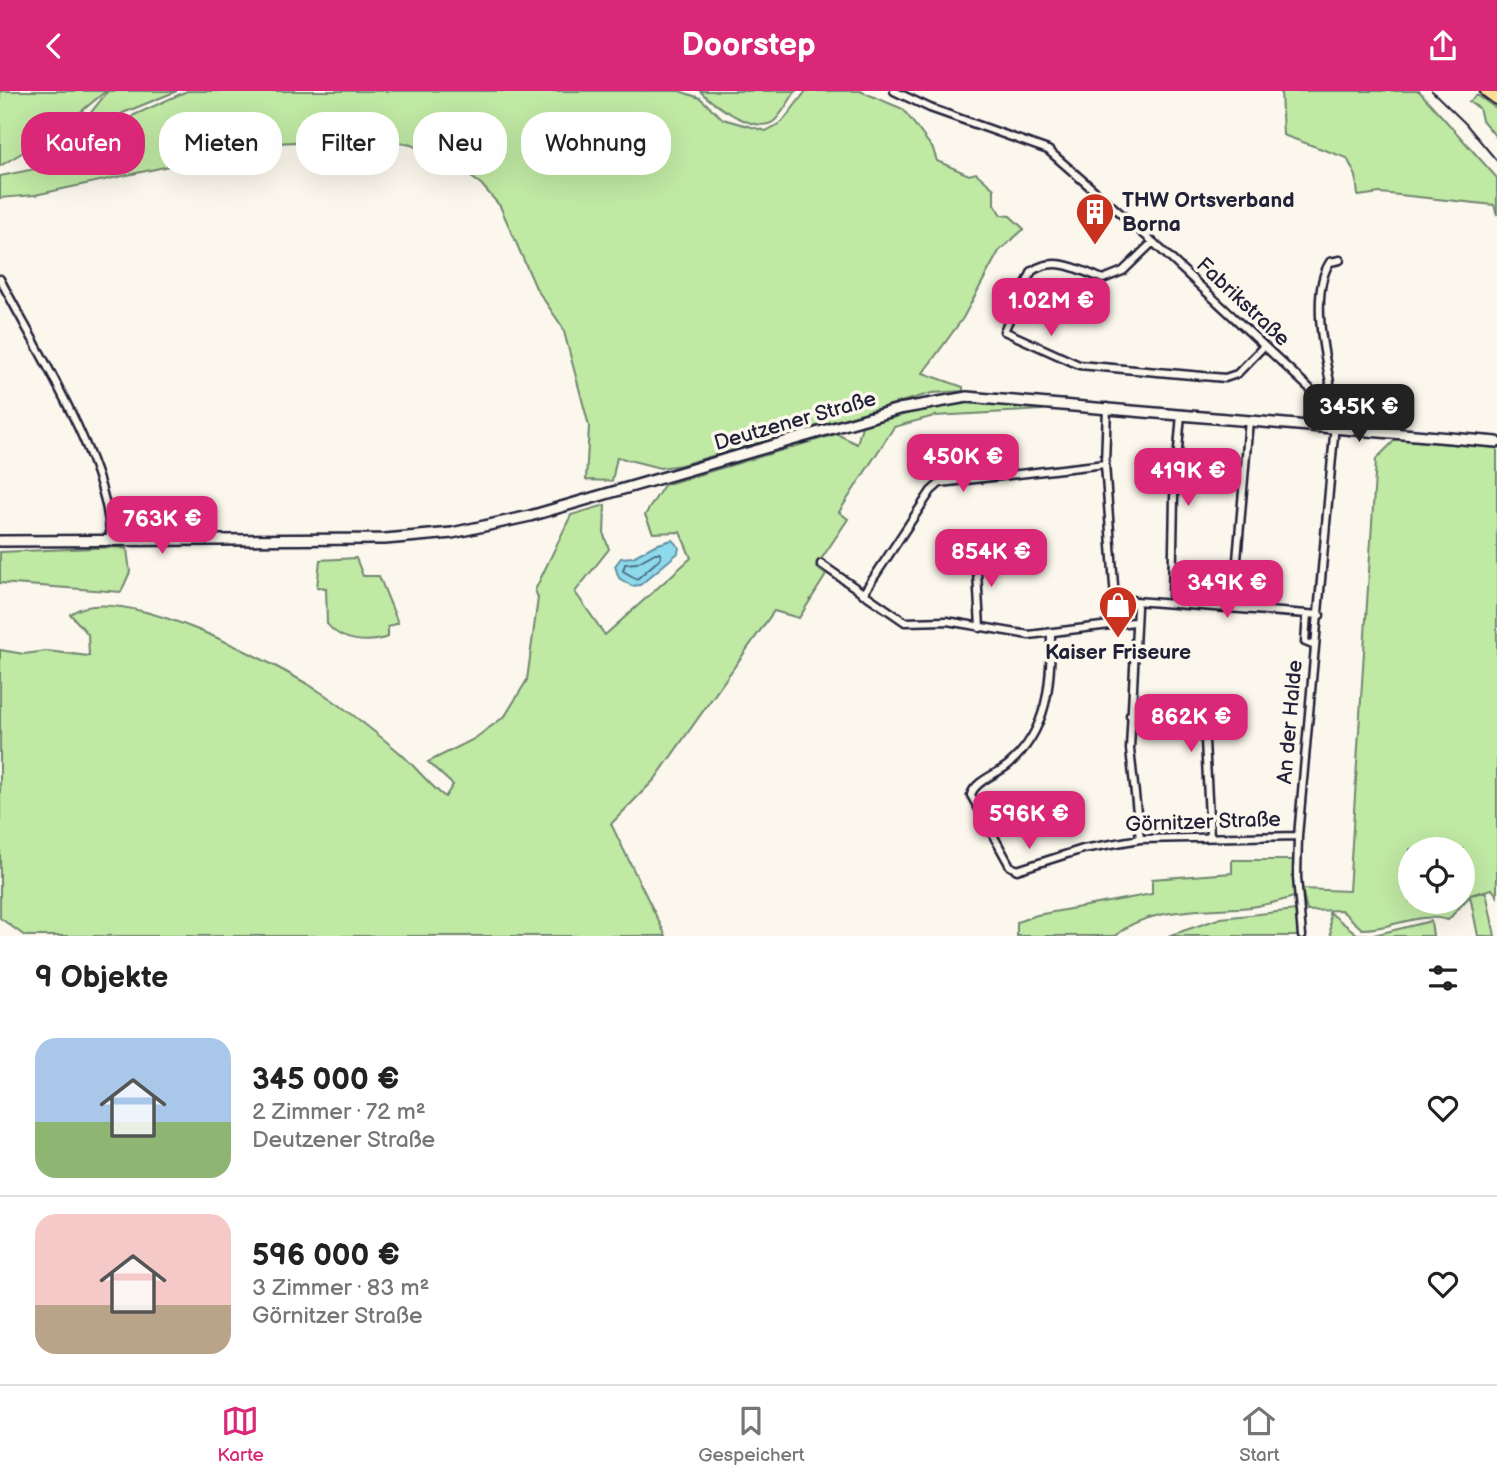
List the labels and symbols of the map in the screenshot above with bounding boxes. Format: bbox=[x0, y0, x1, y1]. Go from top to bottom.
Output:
place label: THW Ortsverband Borna bbox=[1122, 188, 1294, 237]
building icon: THW Ortsverband Borna bbox=[1074, 191, 1116, 246]
street label: Fabrikstraße bbox=[1191, 252, 1295, 352]
pin: 1.02M € bbox=[986, 279, 1116, 338]
pin: 345K € bbox=[1302, 385, 1416, 444]
street label: Deutzener Straße bbox=[711, 386, 879, 456]
pin: 450K € bbox=[906, 435, 1020, 494]
pin: 419K € bbox=[1131, 449, 1245, 508]
pin: 763K € bbox=[105, 497, 219, 556]
pin: 854K € bbox=[934, 529, 1048, 589]
pin: 349K € bbox=[1170, 561, 1284, 620]
shop icon: Kaiser Friseure bbox=[1097, 584, 1139, 639]
place label: Kaiser Friseure bbox=[1045, 640, 1191, 665]
street label: An der Halde bbox=[1272, 659, 1308, 785]
pin: 862K € bbox=[1134, 695, 1248, 754]
pin: 596K € bbox=[972, 791, 1086, 851]
street label: Görnitzer Straße bbox=[1125, 807, 1281, 837]

